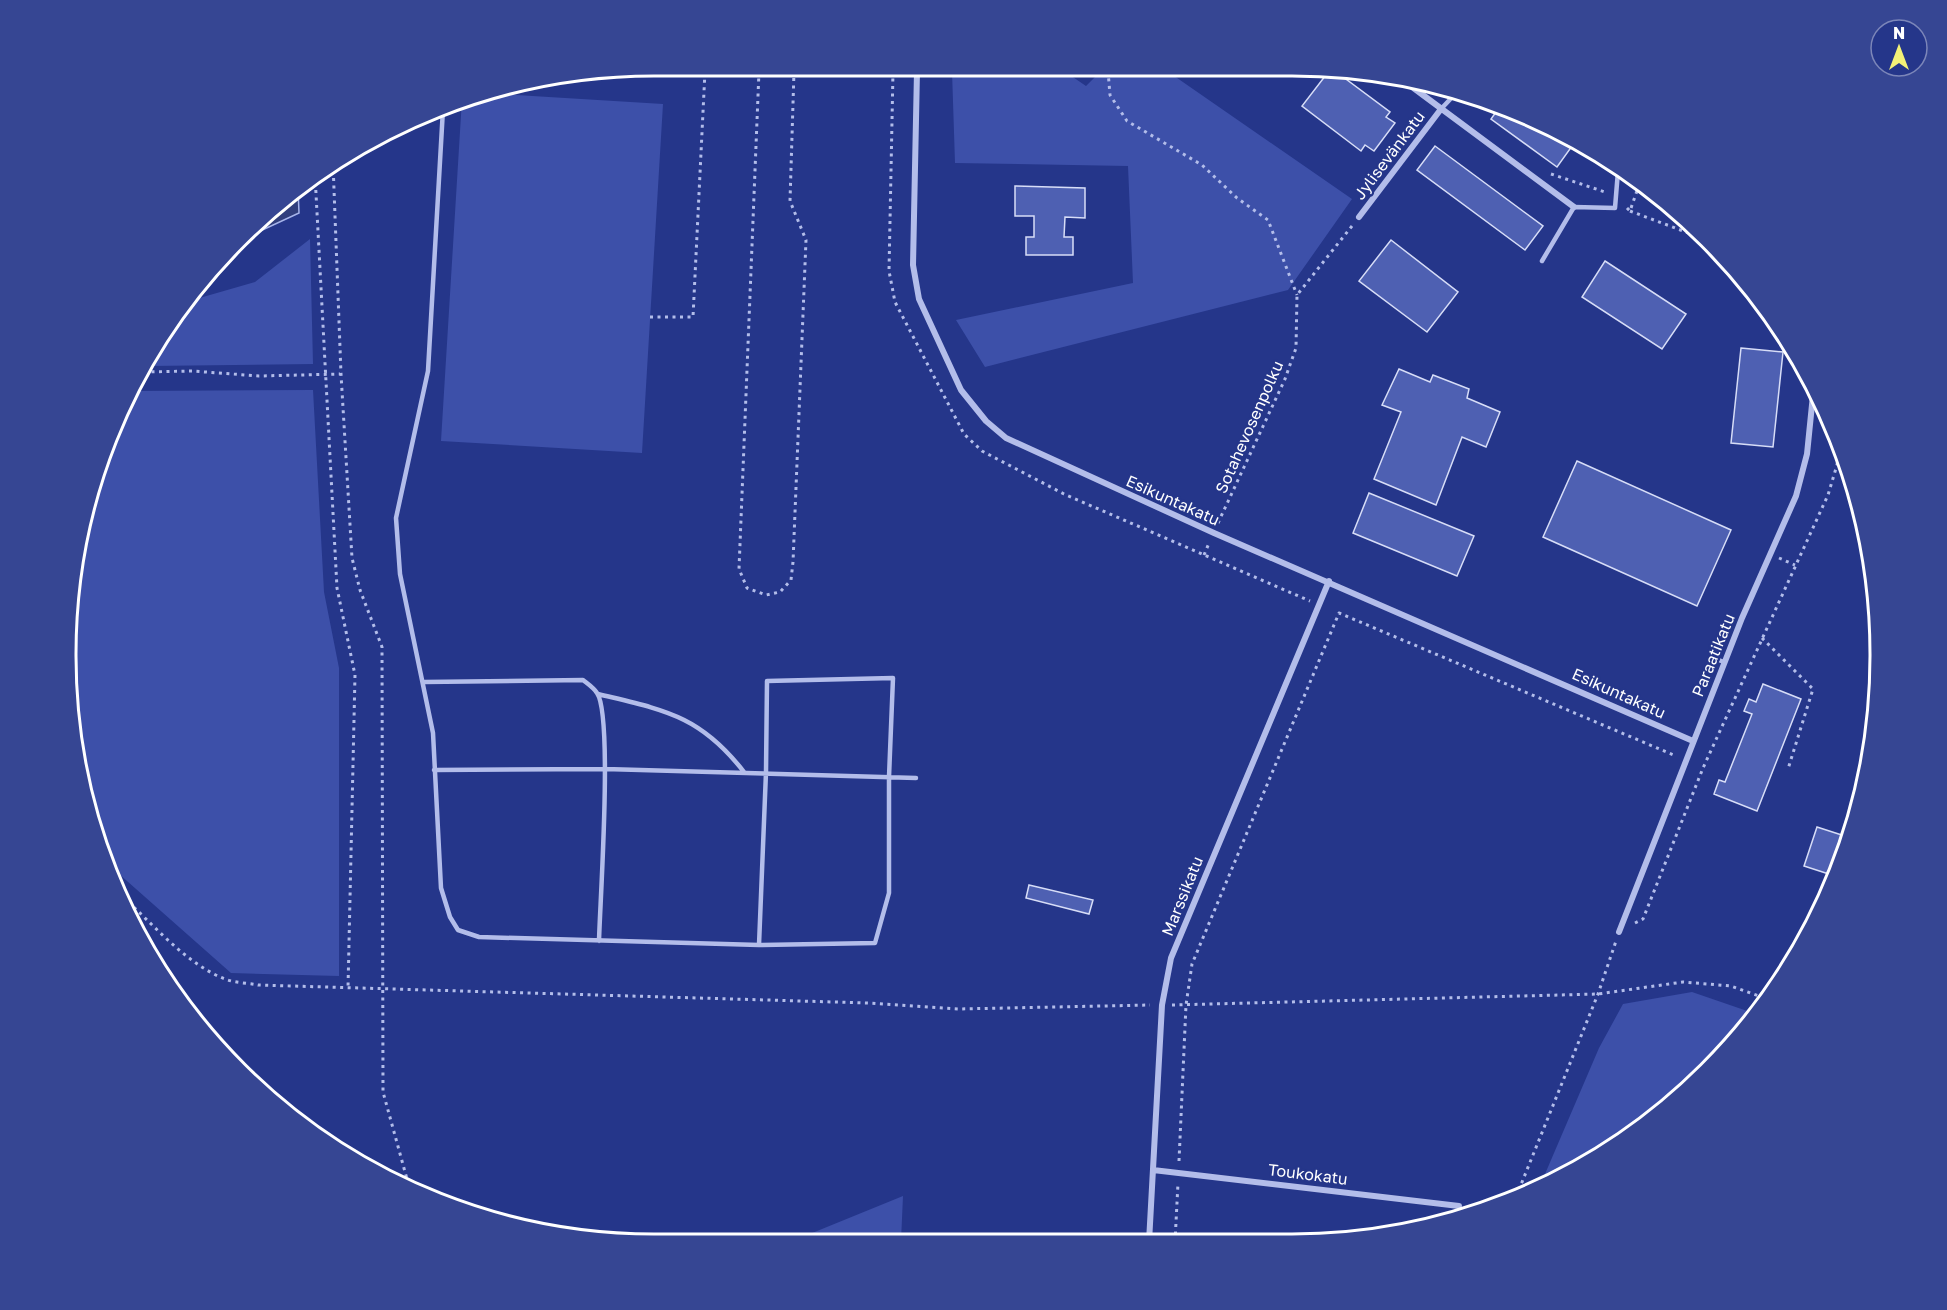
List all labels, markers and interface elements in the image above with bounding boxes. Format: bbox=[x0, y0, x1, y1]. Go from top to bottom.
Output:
north arrow bbox=[1869, 18, 1929, 78]
text: N bbox=[1893, 23, 1905, 43]
street label: Jylisevänkatu bbox=[1349, 107, 1429, 203]
street label: Sotahevosenpolku bbox=[1211, 358, 1287, 496]
street label: Esikuntakatu bbox=[1123, 470, 1223, 530]
street label: Paraatikatu bbox=[1687, 611, 1739, 699]
street label: Esikuntakatu bbox=[1569, 663, 1669, 723]
street label: Marssikatu bbox=[1157, 853, 1207, 939]
street label: Toukokatu bbox=[1267, 1159, 1349, 1189]

